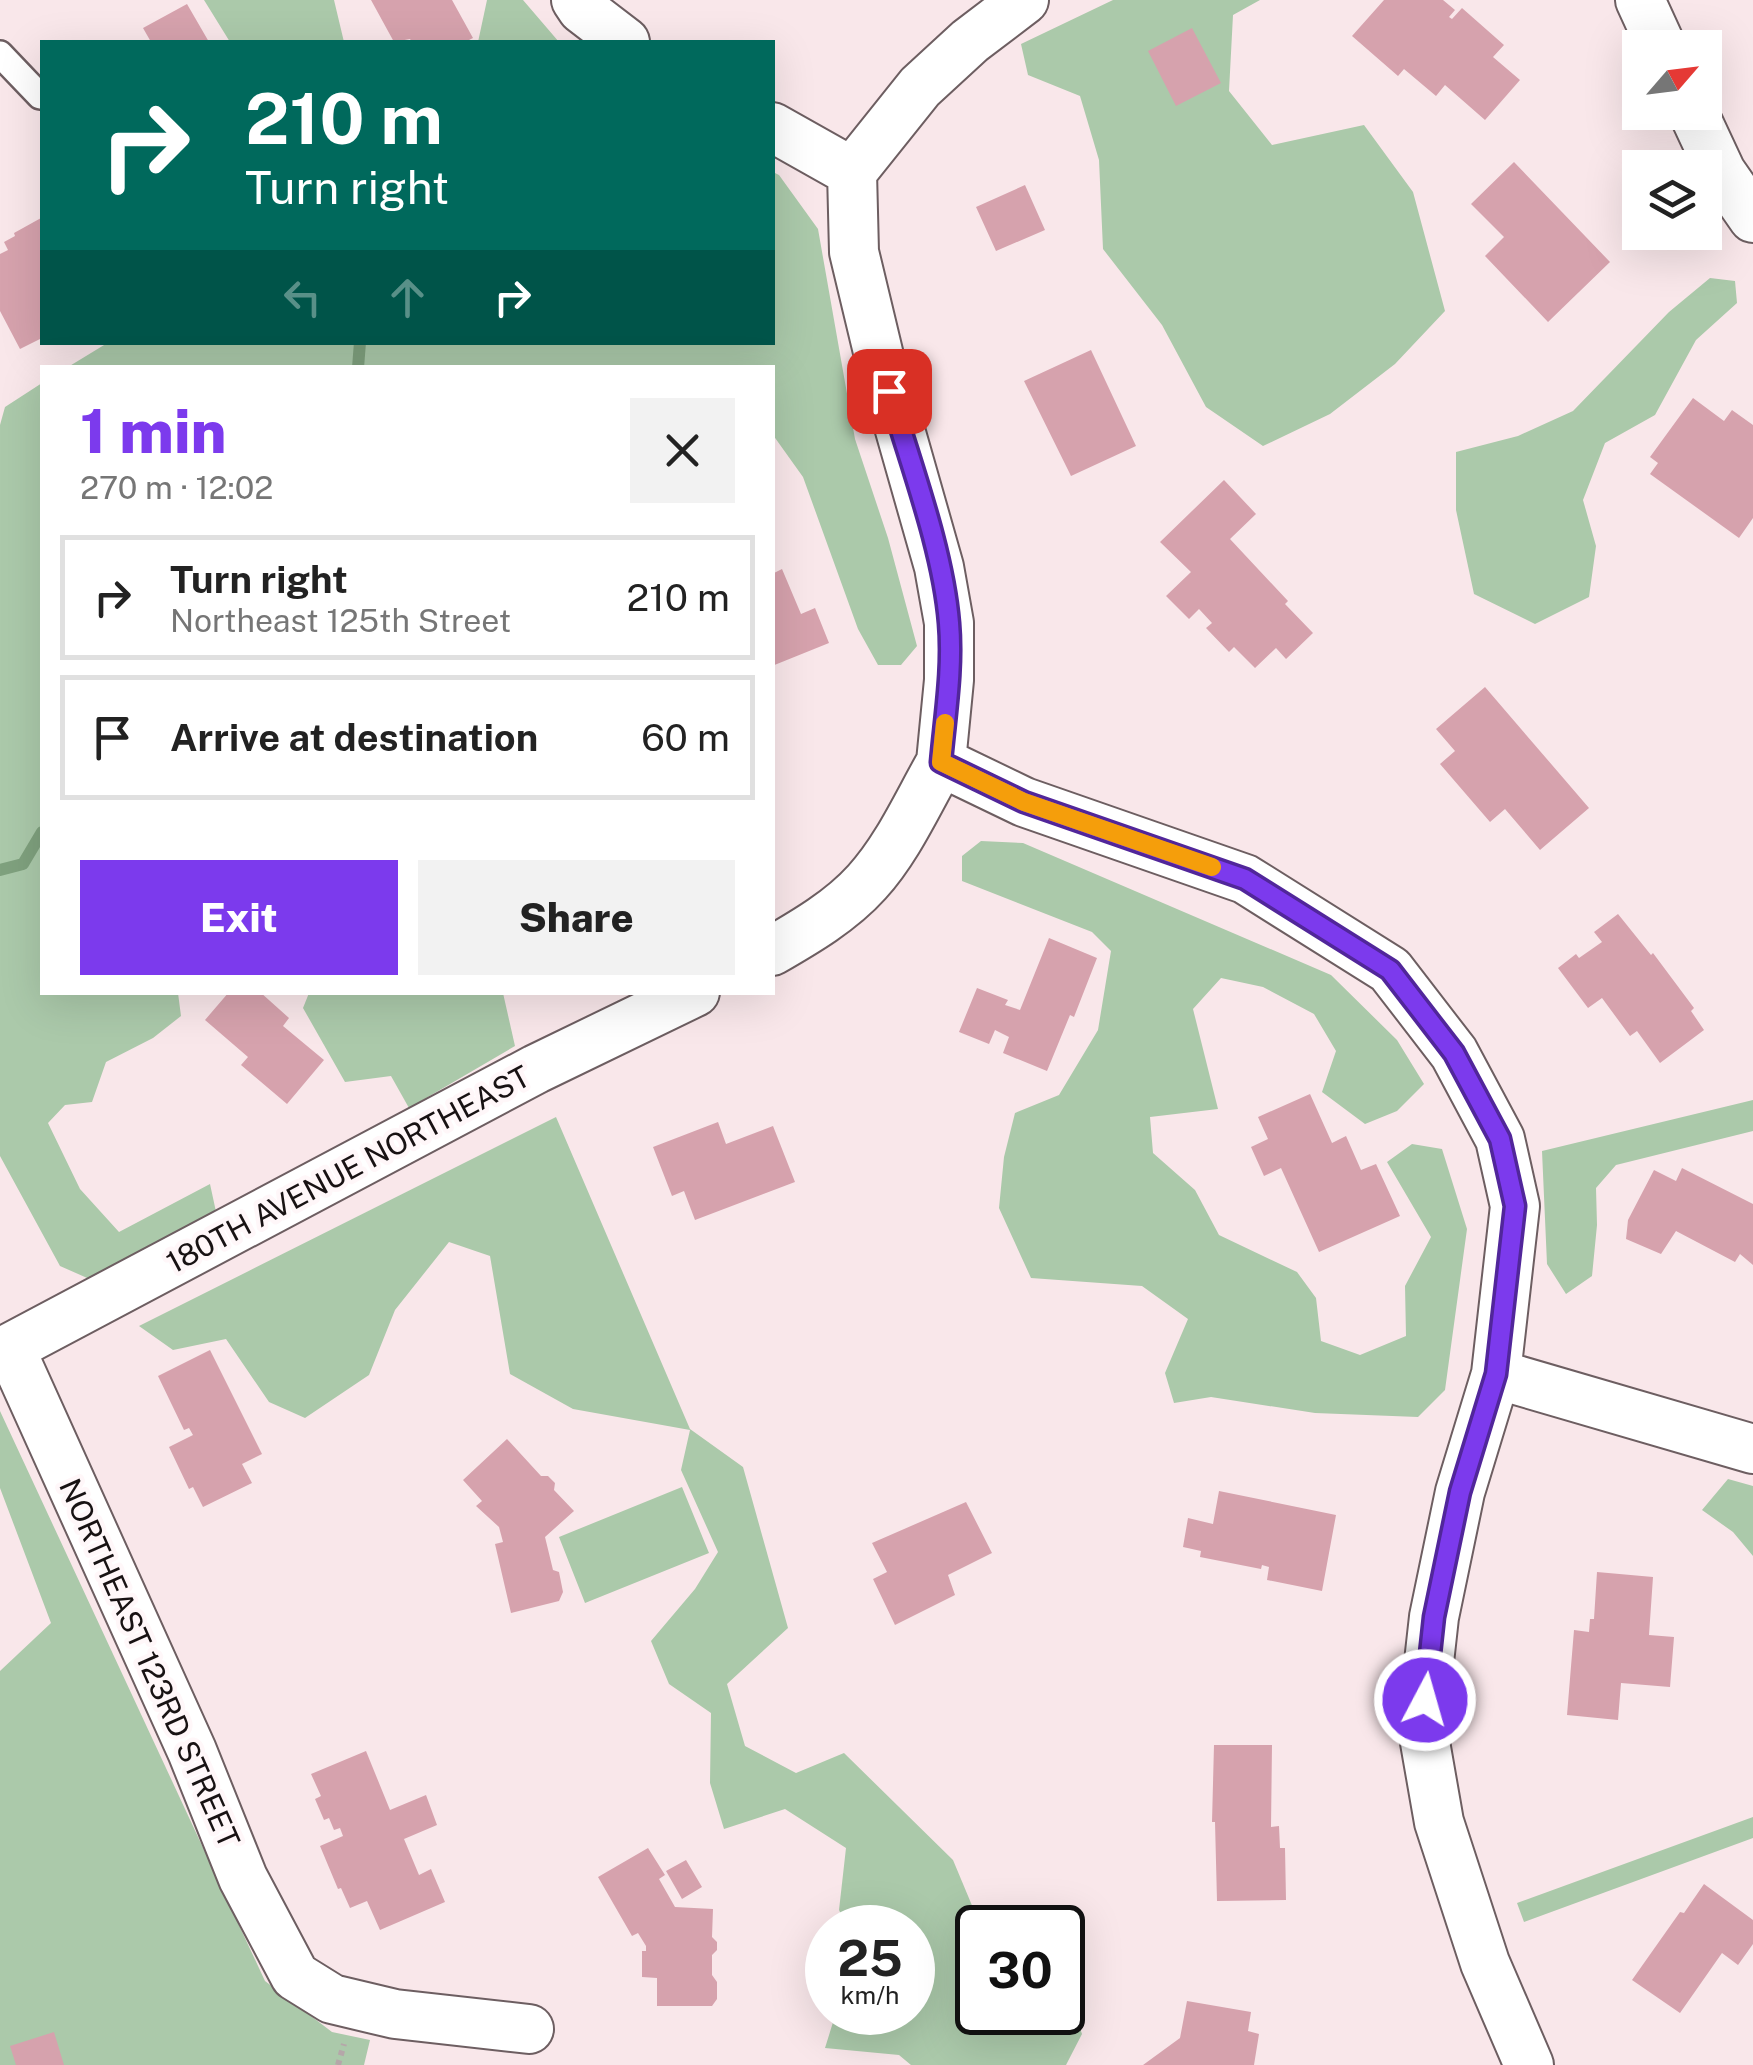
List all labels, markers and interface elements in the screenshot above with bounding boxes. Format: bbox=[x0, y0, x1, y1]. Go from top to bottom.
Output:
north arrow bbox=[1622, 30, 1722, 130]
map controls bbox=[1622, 30, 1722, 250]
text: 210 m bbox=[245, 77, 443, 160]
icon: right bbox=[80, 80, 210, 210]
button: layers bbox=[1622, 150, 1722, 250]
text: Turn right bbox=[245, 161, 449, 214]
icon: left bbox=[275, 270, 330, 325]
icon: ahead bbox=[380, 270, 435, 325]
icon: right bbox=[485, 270, 540, 325]
pin bbox=[847, 349, 932, 434]
icon: arrive bbox=[862, 364, 917, 419]
text: 1 min bbox=[80, 396, 227, 467]
button: close bbox=[630, 398, 735, 503]
text: 270 m · 12:02 bbox=[80, 469, 273, 506]
text: Turn right bbox=[170, 557, 348, 602]
icon: right bbox=[85, 570, 140, 625]
text: 210 m bbox=[627, 575, 730, 620]
text: Northeast 125th Street bbox=[170, 602, 511, 639]
icon: arrive bbox=[85, 710, 140, 765]
text: Arrive at destination bbox=[170, 715, 538, 760]
text: 60 m bbox=[641, 715, 730, 760]
button: Exit bbox=[80, 860, 398, 975]
button: Share bbox=[418, 860, 735, 975]
street label: 180TH AVENUE NORTHEAST bbox=[160, 1058, 536, 1280]
street label: NORTHEAST 123RD STREET bbox=[52, 1473, 248, 1853]
position arrow bbox=[1373, 1648, 1477, 1752]
speed limit sign: 30 bbox=[955, 1905, 1085, 2035]
text: 25 bbox=[837, 1928, 903, 1987]
text: km/h bbox=[841, 1980, 899, 2010]

